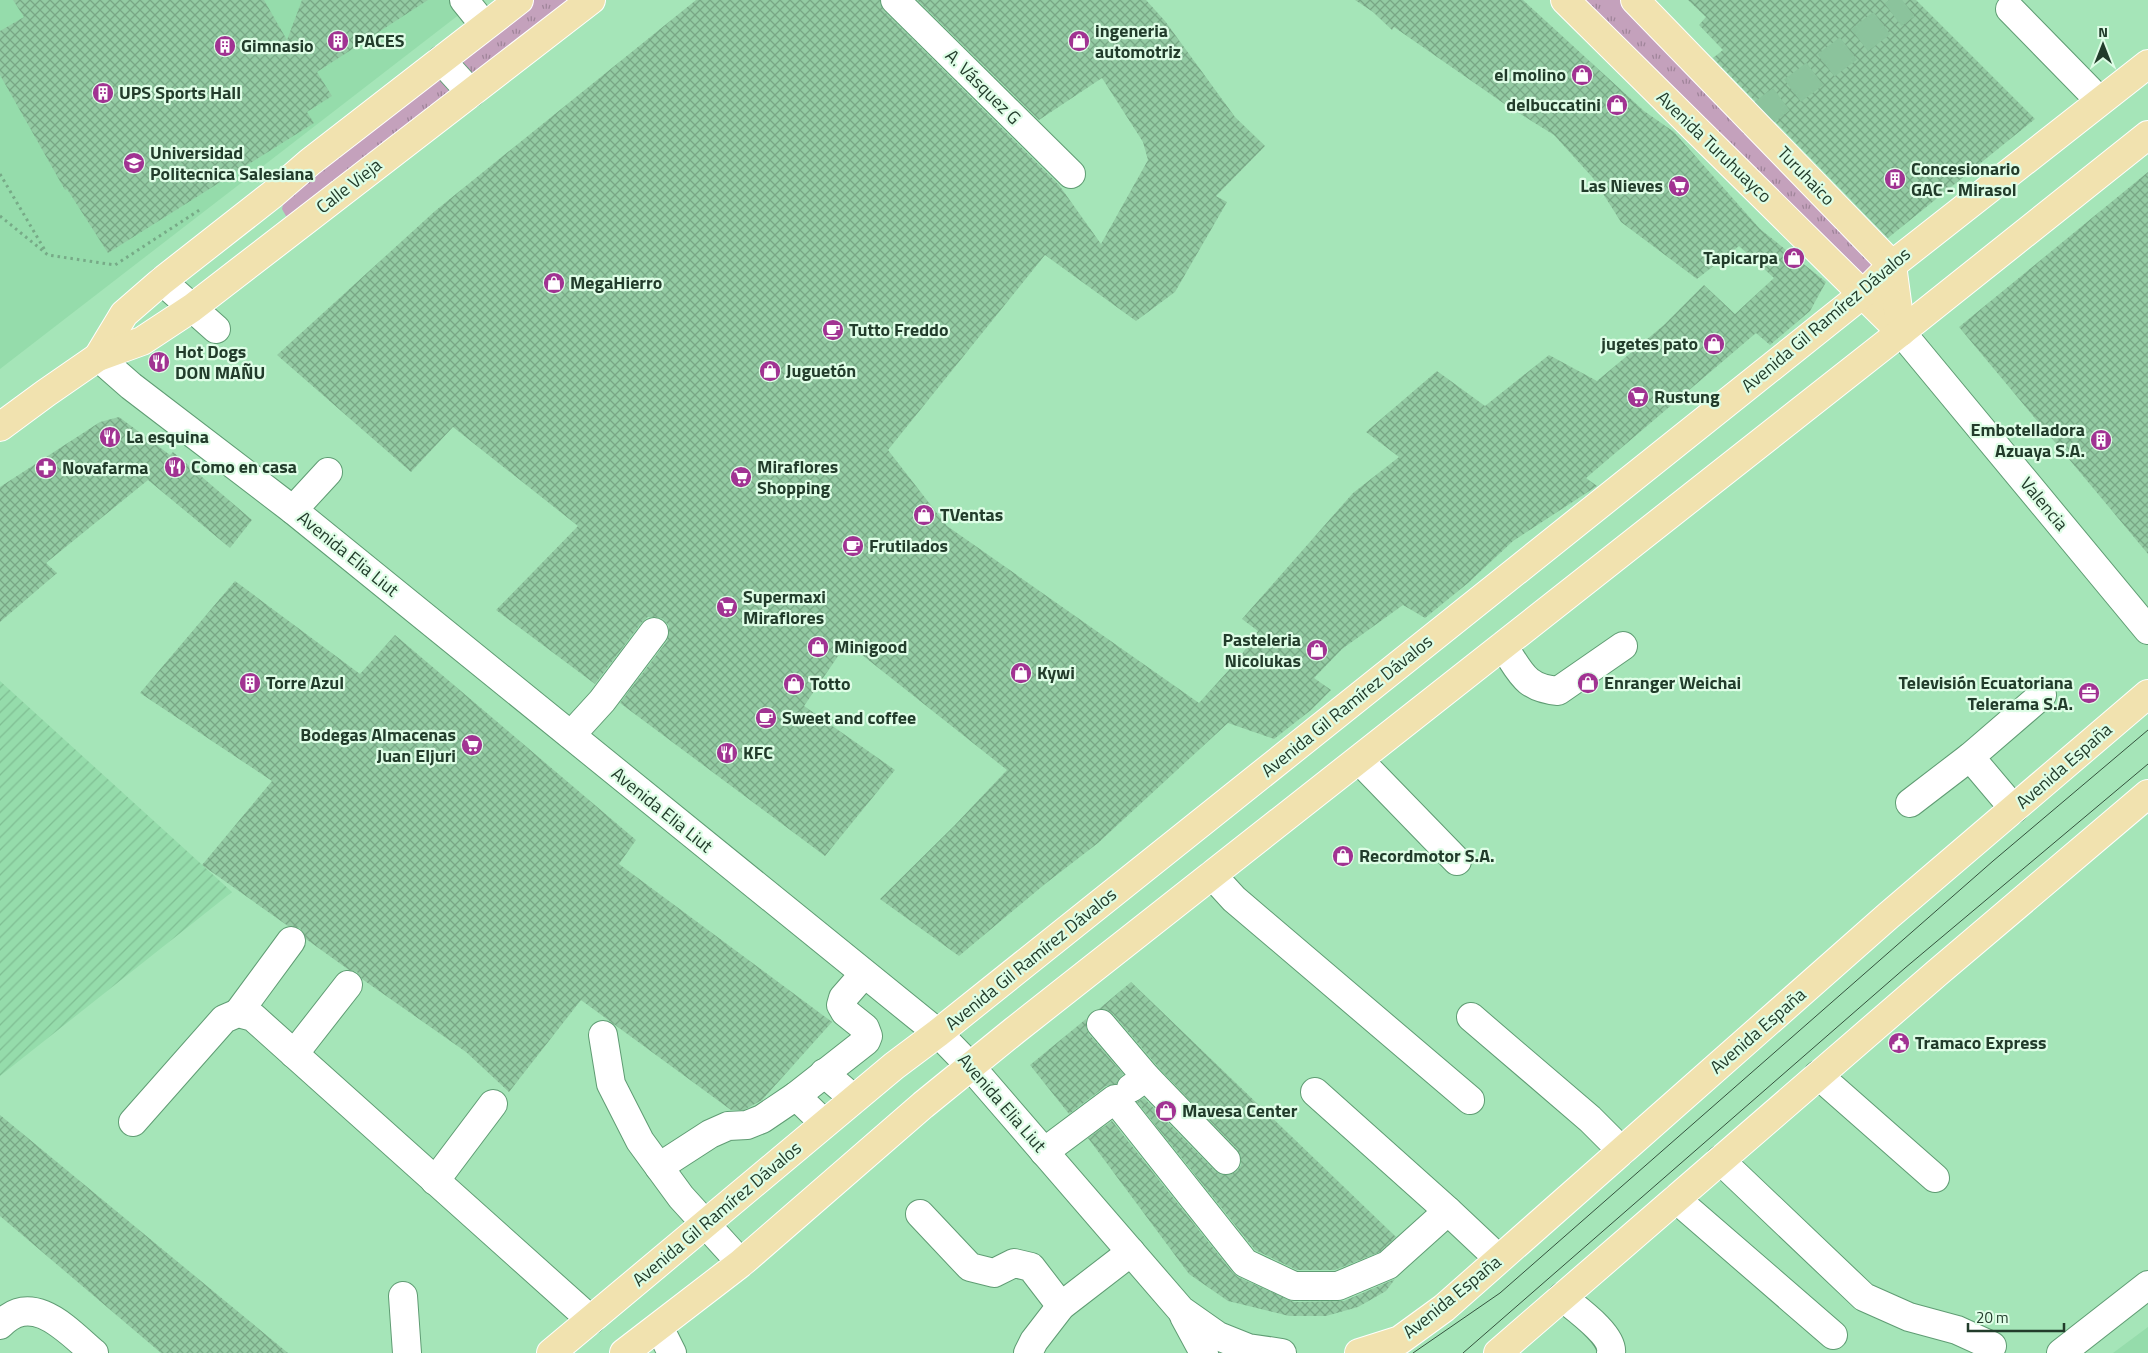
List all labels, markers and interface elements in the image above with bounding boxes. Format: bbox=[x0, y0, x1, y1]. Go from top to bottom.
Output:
place label: ingeneria automotriz bbox=[1095, 17, 1181, 65]
north arrow bbox=[2078, 20, 2128, 70]
text: N bbox=[2098, 21, 2108, 42]
place label: PACES bbox=[354, 27, 405, 54]
building icon: PACES bbox=[326, 29, 350, 53]
shop icon: ingeneria automotriz bbox=[1067, 29, 1091, 53]
place label: Gimnasio bbox=[241, 32, 314, 59]
building icon: Gimnasio bbox=[213, 34, 237, 58]
street label: A. Vásquez G bbox=[939, 43, 1027, 131]
place label: el molino bbox=[1494, 61, 1566, 88]
shop icon: el molino bbox=[1570, 63, 1594, 87]
place label: UPS Sports Hall bbox=[119, 79, 241, 106]
building icon: UPS Sports Hall bbox=[91, 81, 115, 105]
street label: Avenida Turuhuayco bbox=[1651, 84, 1778, 209]
place label: delbuccatini bbox=[1506, 91, 1601, 118]
shop icon: delbuccatini bbox=[1605, 93, 1629, 117]
place label: Universidad Politecnica Salesiana bbox=[150, 139, 314, 187]
street label: Turuhaico bbox=[1771, 140, 1841, 211]
school or university icon: Universidad Politecnica Salesiana bbox=[122, 151, 146, 175]
street label: Calle Vieja bbox=[310, 151, 387, 220]
place label: Concesionario GAC - Mirasol bbox=[1911, 155, 2020, 203]
building icon: Concesionario GAC - Mirasol bbox=[1883, 167, 1907, 191]
place label: Las Nieves bbox=[1580, 172, 1663, 199]
supermarket icon: Las Nieves bbox=[1667, 174, 1691, 198]
street label: Avenida Gil Ramírez Dávalos bbox=[1735, 241, 1916, 399]
place label: Tapicarpa bbox=[1703, 244, 1778, 271]
shop icon: Tapicarpa bbox=[1782, 246, 1806, 270]
place label: MegaHierro bbox=[570, 269, 662, 296]
shop icon: MegaHierro bbox=[542, 271, 566, 295]
place label: Tutto Freddo bbox=[849, 316, 949, 343]
cafe icon: Tutto Freddo bbox=[821, 318, 845, 342]
place label: jugetes pato bbox=[1600, 330, 1698, 357]
shop icon: jugetes pato bbox=[1702, 332, 1726, 356]
place label: Hot Dogs DON MAÑU bbox=[175, 338, 265, 386]
restaurant icon: Hot Dogs DON MAÑU bbox=[147, 350, 171, 374]
place label: Juguetón bbox=[786, 357, 856, 384]
shop icon: Juguetón bbox=[758, 359, 782, 383]
place label: Rustung bbox=[1654, 383, 1720, 410]
supermarket icon: Rustung bbox=[1626, 385, 1650, 409]
place label: Embotelladora Azuaya S.A. bbox=[1971, 416, 2085, 464]
place label: La esquina bbox=[126, 423, 209, 450]
restaurant icon: La esquina bbox=[98, 425, 122, 449]
building icon: Embotelladora Azuaya S.A. bbox=[2089, 428, 2113, 452]
place label: Como en casa bbox=[191, 453, 297, 480]
place label: Miraflores Shopping bbox=[757, 453, 838, 501]
place label: Novafarma bbox=[62, 454, 149, 481]
restaurant icon: Como en casa bbox=[163, 455, 187, 479]
pharmacy icon: Novafarma bbox=[34, 456, 58, 480]
supermarket icon: Miraflores Shopping bbox=[729, 465, 753, 489]
street label: Valencia bbox=[2014, 471, 2075, 536]
place label: TVentas bbox=[940, 501, 1003, 528]
shop icon: TVentas bbox=[912, 503, 936, 527]
street label: Avenida Elia Liut bbox=[292, 504, 405, 603]
place label: Frutilados bbox=[869, 532, 948, 559]
cafe icon: Frutilados bbox=[841, 534, 865, 558]
place label: Supermaxi Miraflores bbox=[743, 583, 826, 631]
supermarket icon: Supermaxi Miraflores bbox=[715, 595, 739, 619]
place label: Pasteleria Nicolukas bbox=[1222, 626, 1301, 674]
street label: Avenida Gil Ramírez Dávalos bbox=[1255, 628, 1438, 783]
place label: Minigood bbox=[834, 633, 907, 660]
shop icon: Minigood bbox=[806, 635, 830, 659]
shop icon: Pasteleria Nicolukas bbox=[1305, 638, 1329, 662]
place label: Kywi bbox=[1037, 659, 1075, 686]
shop icon: Kywi bbox=[1009, 661, 1033, 685]
place label: Torre Azul bbox=[266, 669, 344, 696]
place label: Enranger Weichai bbox=[1604, 669, 1741, 696]
place label: Televisión Ecuatoriana Telerama S.A. bbox=[1899, 669, 2073, 717]
place label: Totto bbox=[810, 670, 850, 697]
building icon: Torre Azul bbox=[238, 671, 262, 695]
shop icon: Enranger Weichai bbox=[1576, 671, 1600, 695]
shop icon: Totto bbox=[782, 672, 806, 696]
office icon: Televisión Ecuatoriana Telerama S.A. bbox=[2077, 681, 2101, 705]
place label: Sweet and coffee bbox=[782, 704, 916, 731]
cafe icon: Sweet and coffee bbox=[754, 706, 778, 730]
street label: Avenida España bbox=[2010, 716, 2118, 815]
place label: Bodegas Almacenas Juan Eljuri bbox=[300, 721, 456, 769]
supermarket icon: Bodegas Almacenas Juan Eljuri bbox=[460, 733, 484, 757]
place label: KFC bbox=[743, 739, 773, 766]
restaurant icon: KFC bbox=[715, 741, 739, 765]
street label: Avenida Elia Liut bbox=[606, 760, 719, 859]
place label: Recordmotor S.A. bbox=[1359, 842, 1495, 869]
shop icon: Recordmotor S.A. bbox=[1331, 844, 1355, 868]
street label: Avenida Gil Ramírez Dávalos bbox=[939, 881, 1122, 1036]
street label: Avenida España bbox=[1704, 981, 1812, 1080]
place label: Tramaco Express bbox=[1915, 1029, 2046, 1056]
public building icon: Tramaco Express bbox=[1887, 1031, 1911, 1055]
street label: Avenida Elia Liut bbox=[952, 1047, 1054, 1159]
place label: Mavesa Center bbox=[1182, 1097, 1298, 1124]
shop icon: Mavesa Center bbox=[1154, 1099, 1178, 1123]
street label: Avenida Gil Ramírez Dávalos bbox=[626, 1135, 807, 1293]
street label: Avenida España bbox=[1397, 1248, 1507, 1345]
scale bar bbox=[1968, 1300, 2064, 1332]
text: 20 m bbox=[1976, 1306, 2009, 1329]

